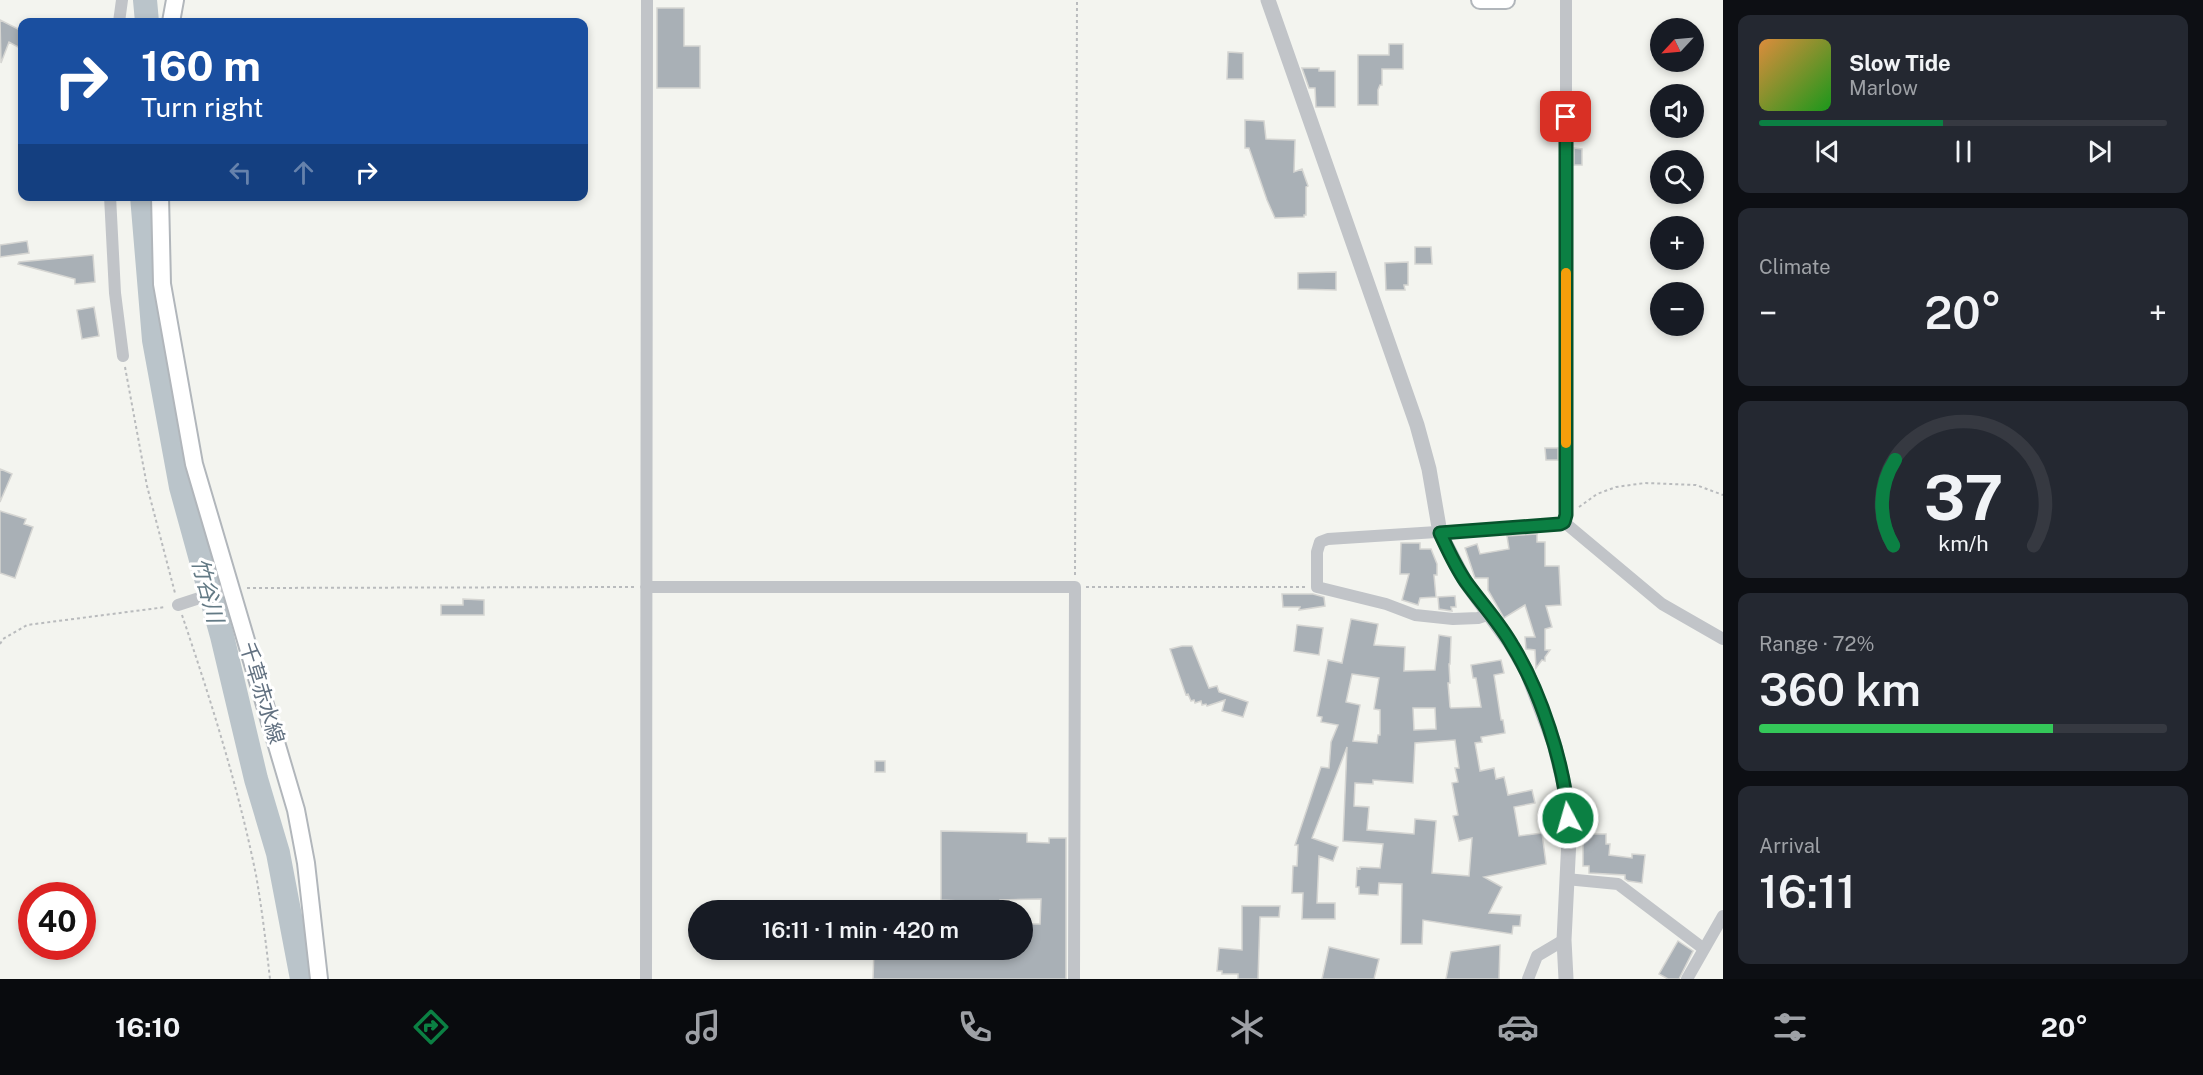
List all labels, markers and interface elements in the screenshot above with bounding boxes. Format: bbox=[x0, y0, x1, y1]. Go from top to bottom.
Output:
north arrow bbox=[1650, 18, 1704, 72]
map controls bbox=[1650, 18, 1704, 336]
text: 160 m bbox=[141, 41, 261, 90]
icon: right bbox=[42, 42, 120, 120]
text: Slow Tide bbox=[1849, 50, 1951, 76]
text: Marlow bbox=[1849, 76, 1918, 100]
button: sound bbox=[1650, 84, 1704, 138]
text: Turn right bbox=[141, 91, 264, 123]
pin bbox=[1540, 91, 1591, 142]
icon: arrive bbox=[1549, 100, 1582, 133]
icon: previous bbox=[1811, 135, 1844, 168]
icon: pause bbox=[1947, 135, 1980, 168]
icon: next bbox=[2083, 135, 2116, 168]
button: search bbox=[1650, 150, 1704, 204]
icon: left bbox=[224, 156, 257, 189]
icon: ahead bbox=[287, 156, 320, 189]
icon: right bbox=[350, 156, 383, 189]
button: + bbox=[1650, 216, 1704, 270]
text: Climate bbox=[1759, 255, 1831, 279]
button: − bbox=[1650, 282, 1704, 336]
text: 20° bbox=[1924, 286, 2002, 339]
text: − bbox=[1759, 294, 1777, 332]
text: + bbox=[2149, 294, 2167, 332]
text: 37 bbox=[1923, 462, 2003, 535]
text: km/h bbox=[1938, 532, 1988, 557]
water label: 竹谷川 bbox=[187, 555, 230, 627]
text: Range · 72% bbox=[1759, 632, 1875, 656]
street label: 千草赤水線 bbox=[235, 639, 290, 747]
text: 360 km bbox=[1759, 663, 1921, 716]
position arrow bbox=[1536, 786, 1600, 850]
text: Arrival bbox=[1759, 834, 1821, 858]
text: 16:11 bbox=[1759, 865, 1856, 918]
speed limit sign: 40 bbox=[18, 882, 96, 960]
text: 16:11 · 1 min · 420 m bbox=[762, 917, 959, 943]
icon: directions bbox=[410, 1006, 452, 1048]
icon: music bbox=[682, 1006, 724, 1048]
icon: phone bbox=[954, 1006, 996, 1048]
icon: climate bbox=[1226, 1006, 1268, 1048]
icon: car bbox=[1497, 1006, 1539, 1048]
icon: filters bbox=[1769, 1006, 1811, 1048]
text: 16:10 bbox=[115, 1011, 181, 1043]
text: 20° bbox=[2041, 1011, 2088, 1043]

